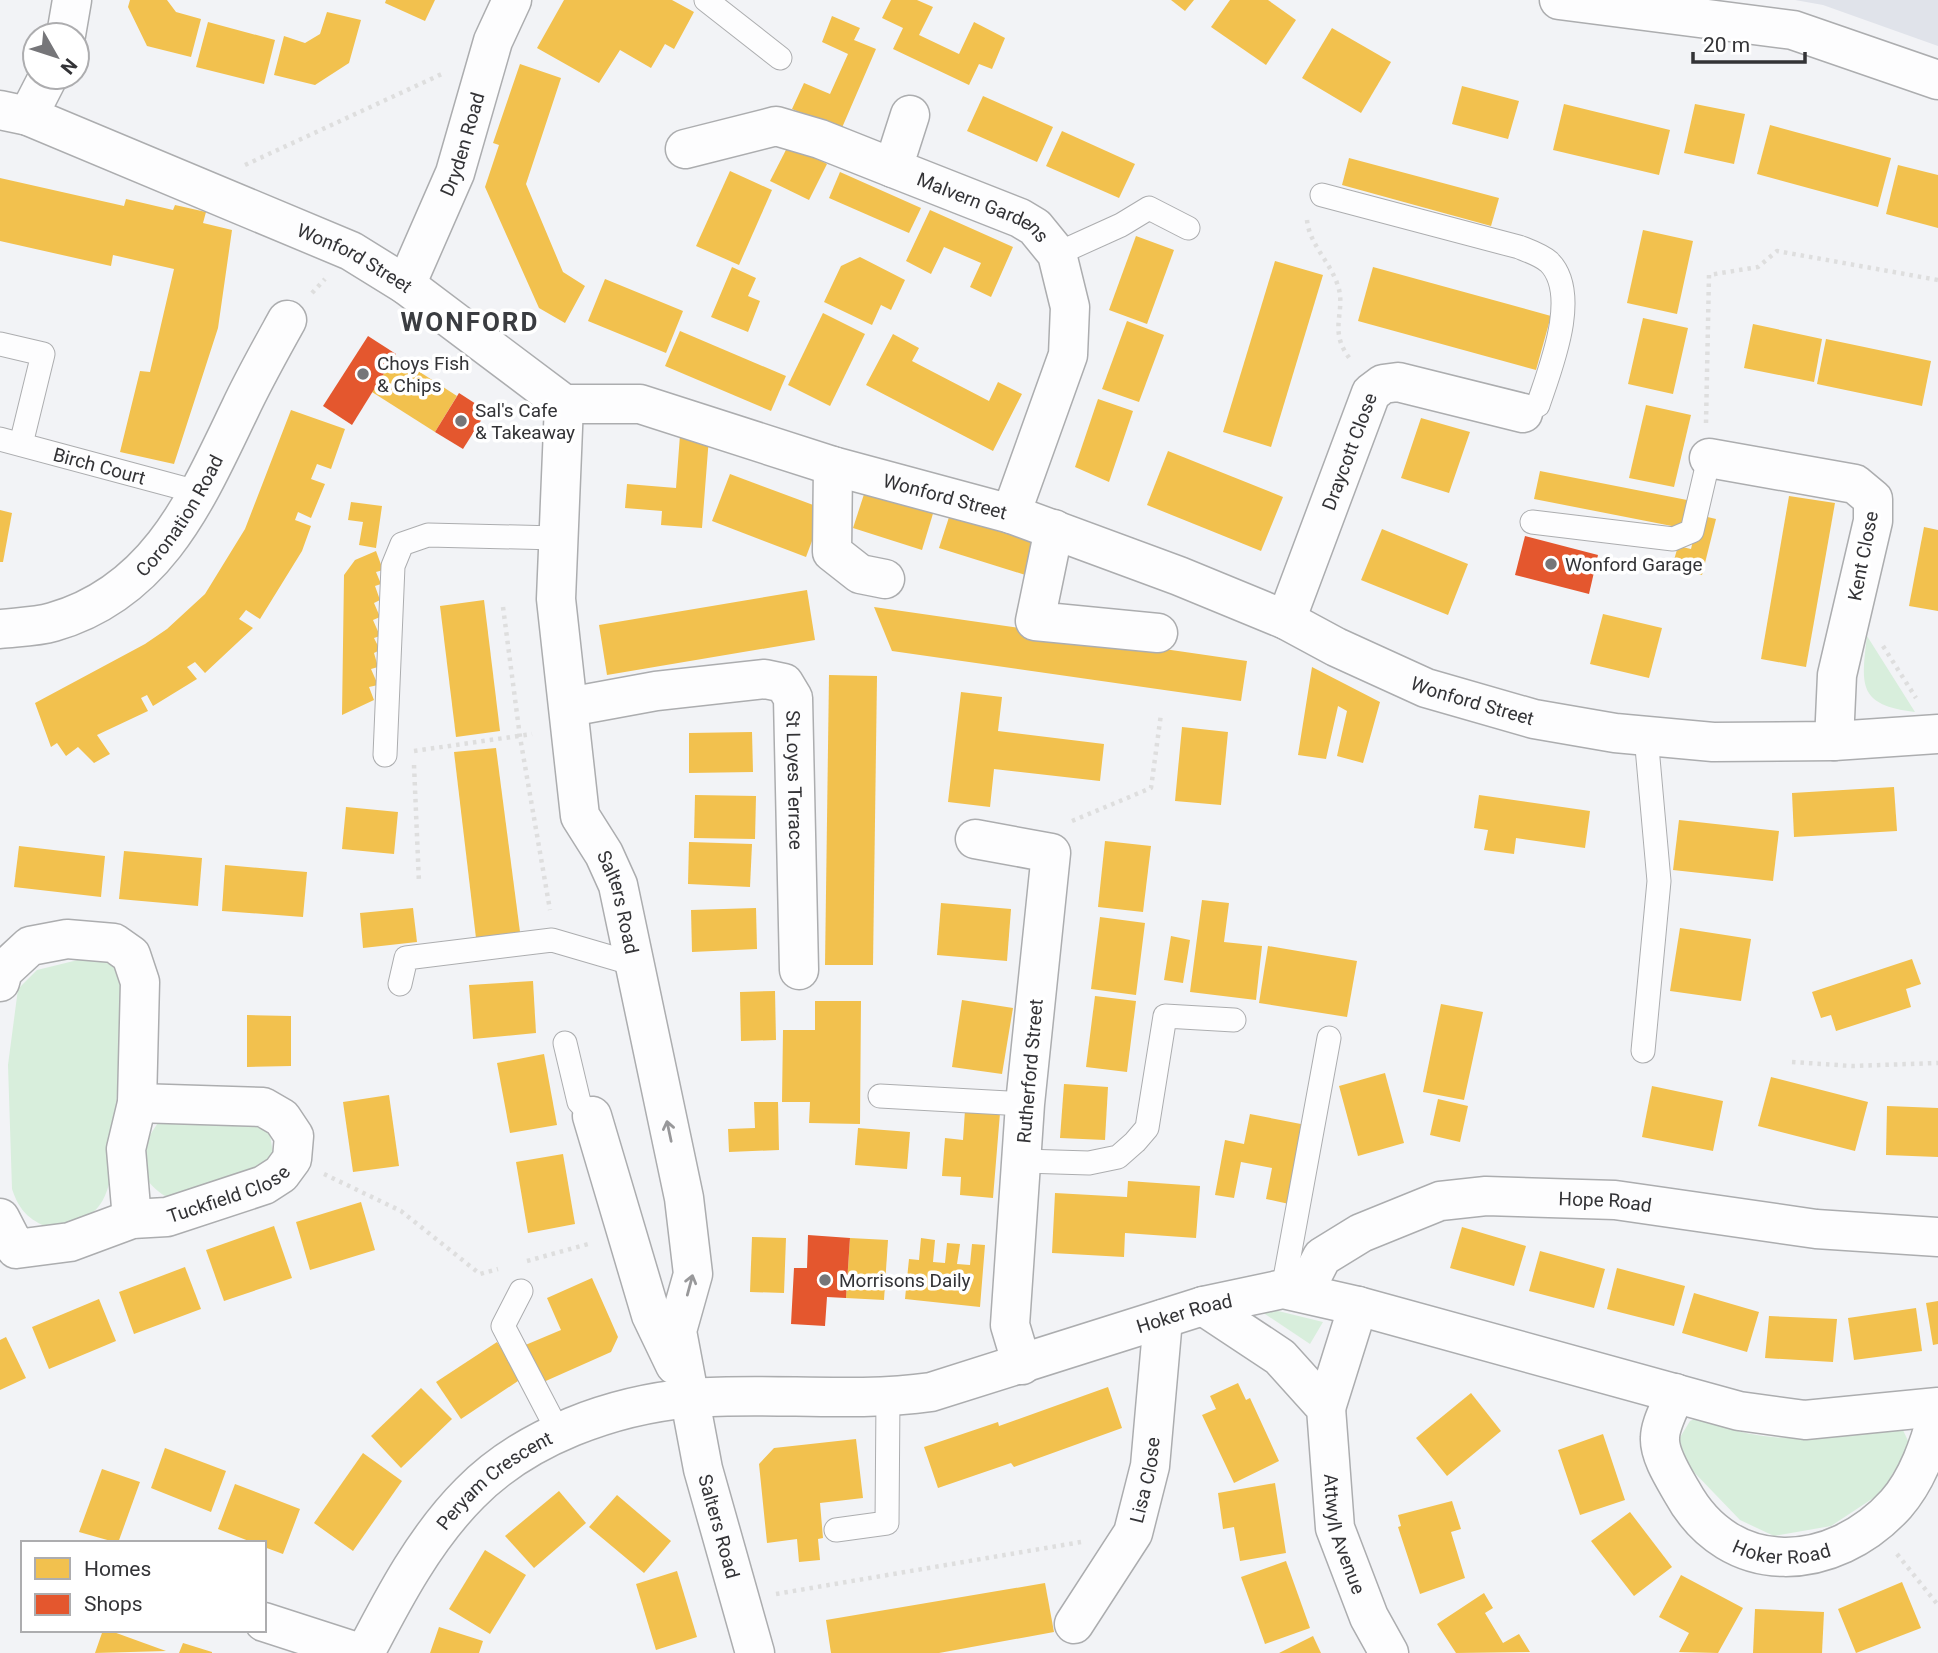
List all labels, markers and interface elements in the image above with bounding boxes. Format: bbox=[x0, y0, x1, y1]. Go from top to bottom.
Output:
north arrow bbox=[21, 21, 91, 91]
scale bar bbox=[1693, 21, 1805, 65]
text: 20 m bbox=[1703, 33, 1750, 57]
text: N bbox=[56, 54, 82, 79]
street label: Dryden Road bbox=[435, 90, 489, 200]
street label: Malvern Gardens bbox=[914, 167, 1054, 247]
street label: Wonford Street bbox=[294, 218, 417, 297]
district label: WONFORD bbox=[401, 307, 539, 337]
place label: Choys Fish & Chips bbox=[377, 352, 469, 397]
marker: Choys Fish & Chips bbox=[355, 366, 371, 382]
street label: Draycott Close bbox=[1317, 390, 1382, 513]
place label: Sal's Cafe & Takeaway bbox=[475, 399, 575, 444]
marker: Sal's Cafe & Takeaway bbox=[453, 413, 469, 429]
street label: Birch Court bbox=[51, 442, 148, 489]
street label: Coronation Road bbox=[131, 451, 228, 581]
street label: Wonford Street bbox=[881, 469, 1010, 524]
street label: Kent Close bbox=[1843, 509, 1883, 603]
place label: Wonford Garage bbox=[1565, 553, 1702, 576]
marker: Wonford Garage bbox=[1543, 556, 1559, 572]
street label: Wonford Street bbox=[1407, 671, 1537, 730]
street label: St Loyes Terrace bbox=[782, 710, 808, 850]
street label: Salters Road bbox=[592, 847, 644, 956]
street label: Rutherford Street bbox=[1012, 998, 1048, 1144]
one-way arrow bbox=[662, 1120, 676, 1143]
street label: Tuckfield Close bbox=[164, 1161, 295, 1228]
street label: Hope Road bbox=[1558, 1187, 1653, 1217]
place label: Morrisons Daily bbox=[839, 1269, 971, 1292]
marker: Morrisons Daily bbox=[817, 1272, 833, 1288]
one-way arrow bbox=[684, 1274, 697, 1296]
street label: Hoker Road bbox=[1133, 1289, 1234, 1338]
street label: Peryam Crescent bbox=[431, 1426, 556, 1534]
street label: Lisa Close bbox=[1125, 1436, 1164, 1525]
street label: Salters Road bbox=[694, 1472, 745, 1581]
street label: Attwyll Avenue bbox=[1319, 1473, 1371, 1597]
street label: Hoker Road bbox=[1729, 1534, 1833, 1568]
legend bbox=[21, 1541, 266, 1632]
text: Homes bbox=[84, 1557, 151, 1581]
text: Shops bbox=[84, 1592, 143, 1616]

